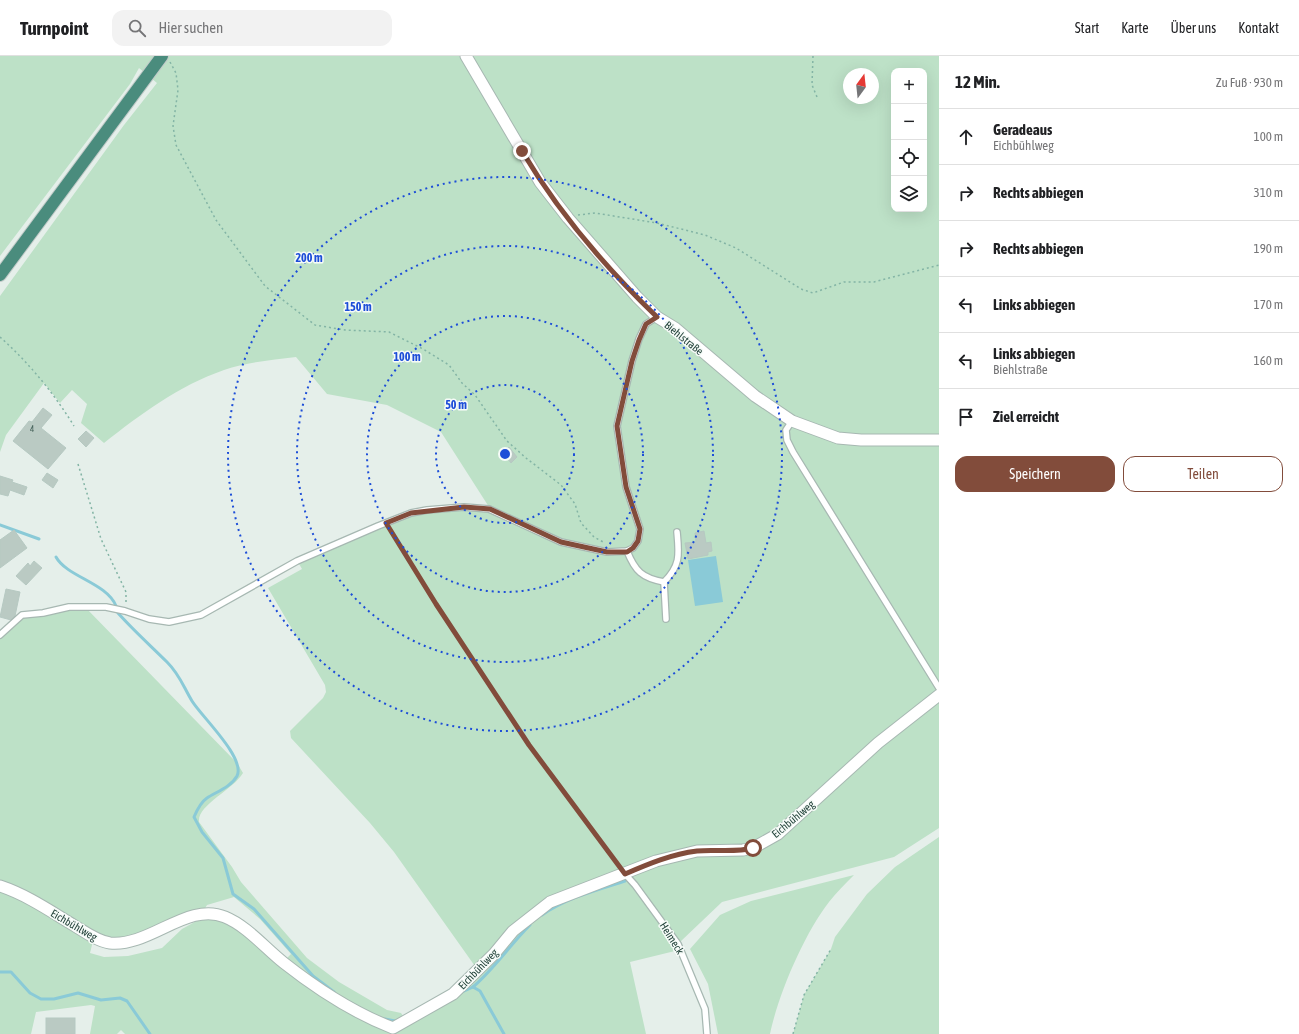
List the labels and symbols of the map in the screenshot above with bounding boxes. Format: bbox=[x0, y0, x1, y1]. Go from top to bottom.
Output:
north arrow bbox=[843, 68, 879, 104]
route end bbox=[513, 142, 531, 160]
text: 200 m bbox=[295, 251, 323, 265]
text: 150 m bbox=[344, 300, 372, 314]
street label: Biehlstraße bbox=[662, 319, 706, 357]
text: 100 m bbox=[393, 350, 421, 364]
text: 50 m bbox=[445, 398, 467, 412]
house number: 4 bbox=[30, 424, 34, 434]
centre of rings bbox=[498, 447, 512, 461]
street label: Eichbühlweg bbox=[769, 798, 817, 840]
route start bbox=[744, 839, 762, 857]
street label: Eichbühlweg bbox=[49, 907, 100, 943]
street label: Heimeck bbox=[657, 920, 687, 956]
street label: Eichbühlweg bbox=[456, 946, 500, 992]

